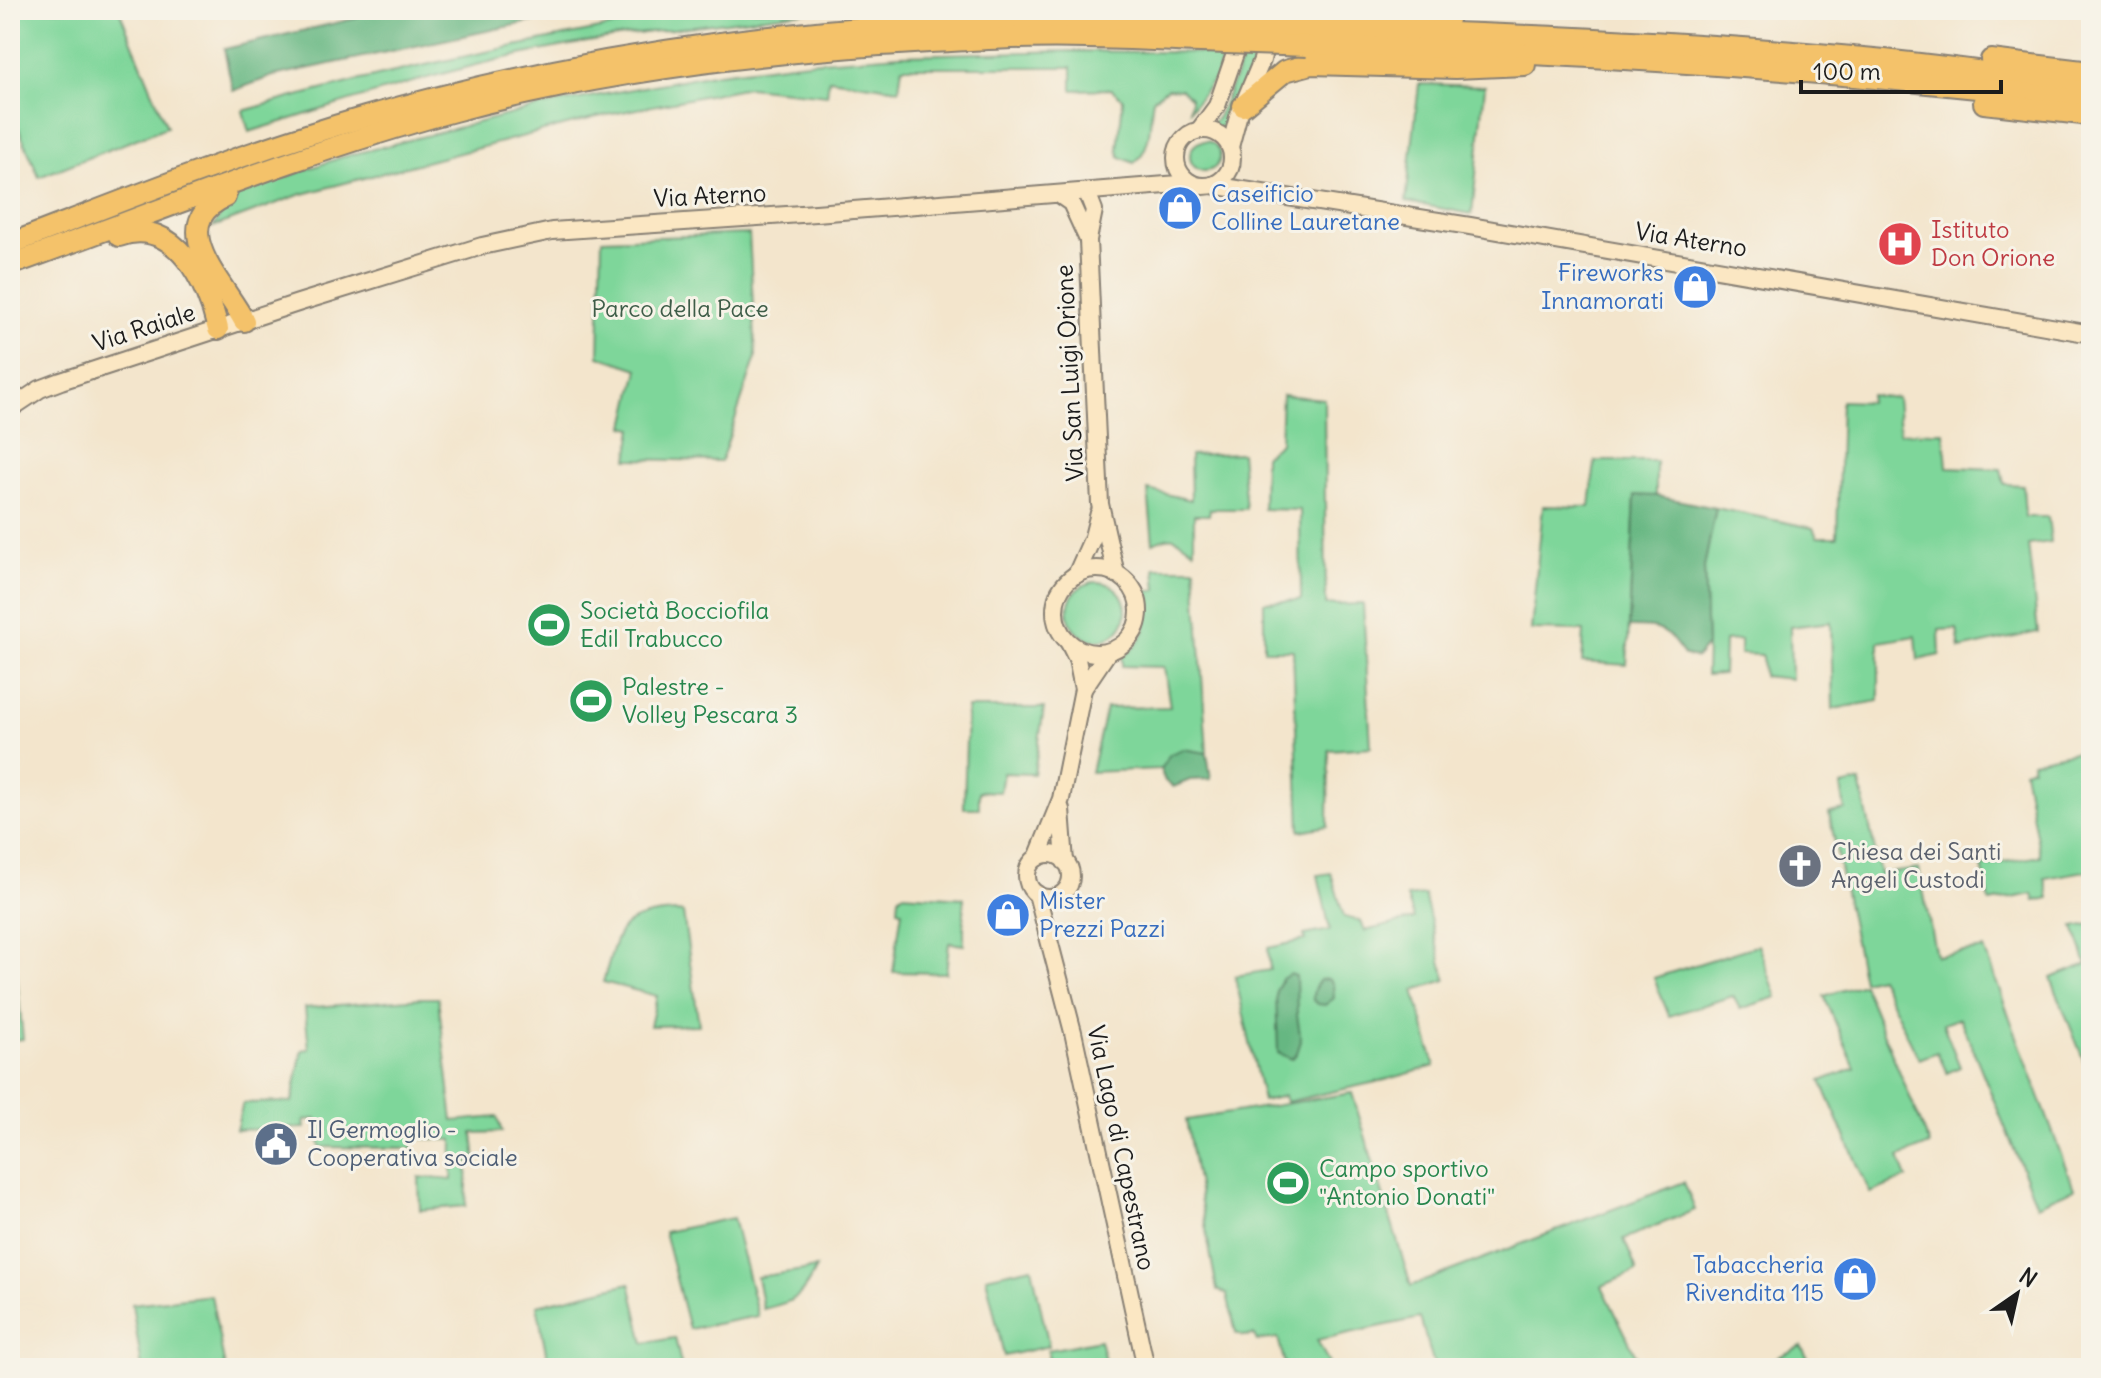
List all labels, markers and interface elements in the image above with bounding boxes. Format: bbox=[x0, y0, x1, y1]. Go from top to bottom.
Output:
scale bar bbox=[1801, 44, 2001, 94]
text: 100 m bbox=[1813, 56, 1881, 86]
street label: Via Aterno bbox=[653, 177, 767, 213]
place label: Caseificio Colline Lauretane bbox=[1211, 178, 1400, 236]
shop icon: Caseificio Colline Lauretane bbox=[1156, 184, 1204, 232]
place label: Istituto Don Orione bbox=[1931, 214, 2055, 272]
street label: Via Aterno bbox=[1633, 215, 1749, 263]
hospital icon: Istituto Don Orione bbox=[1876, 220, 1924, 268]
place label: Fireworks Innamorati bbox=[1541, 257, 1664, 315]
shop icon: Fireworks Innamorati bbox=[1671, 263, 1719, 311]
street label: Via San Luigi Orione bbox=[1048, 264, 1090, 482]
park label: Parco della Pace bbox=[591, 293, 769, 323]
street label: Via Raiale bbox=[89, 296, 199, 358]
place label: Società Bocciofila Edil Trabucco bbox=[580, 595, 769, 653]
sports icon: Società Bocciofila Edil Trabucco bbox=[525, 601, 573, 649]
place label: Palestre - Volley Pescara 3 bbox=[622, 671, 798, 729]
sports icon: Palestre - Volley Pescara 3 bbox=[567, 677, 615, 725]
place label: Chiesa dei Santi Angeli Custodi bbox=[1831, 836, 2002, 894]
church icon: Chiesa dei Santi Angeli Custodi bbox=[1776, 842, 1824, 890]
place label: Mister Prezzi Pazzi bbox=[1039, 885, 1165, 943]
shop icon: Mister Prezzi Pazzi bbox=[984, 891, 1032, 939]
street label: Via Lago di Capestrano bbox=[1081, 1023, 1163, 1273]
place label: Il Germoglio - Cooperativa sociale bbox=[307, 1114, 518, 1172]
public building icon: Il Germoglio - Cooperativa sociale bbox=[252, 1120, 300, 1168]
place label: Campo sportivo "Antonio Donati" bbox=[1319, 1153, 1495, 1211]
sports icon: Campo sportivo "Antonio Donati" bbox=[1264, 1159, 1312, 1207]
place label: Tabaccheria Rivendita 115 bbox=[1685, 1249, 1824, 1307]
north arrow bbox=[1977, 1254, 2057, 1334]
shop icon: Tabaccheria Rivendita 115 bbox=[1831, 1255, 1879, 1303]
text: N bbox=[2014, 1262, 2042, 1293]

